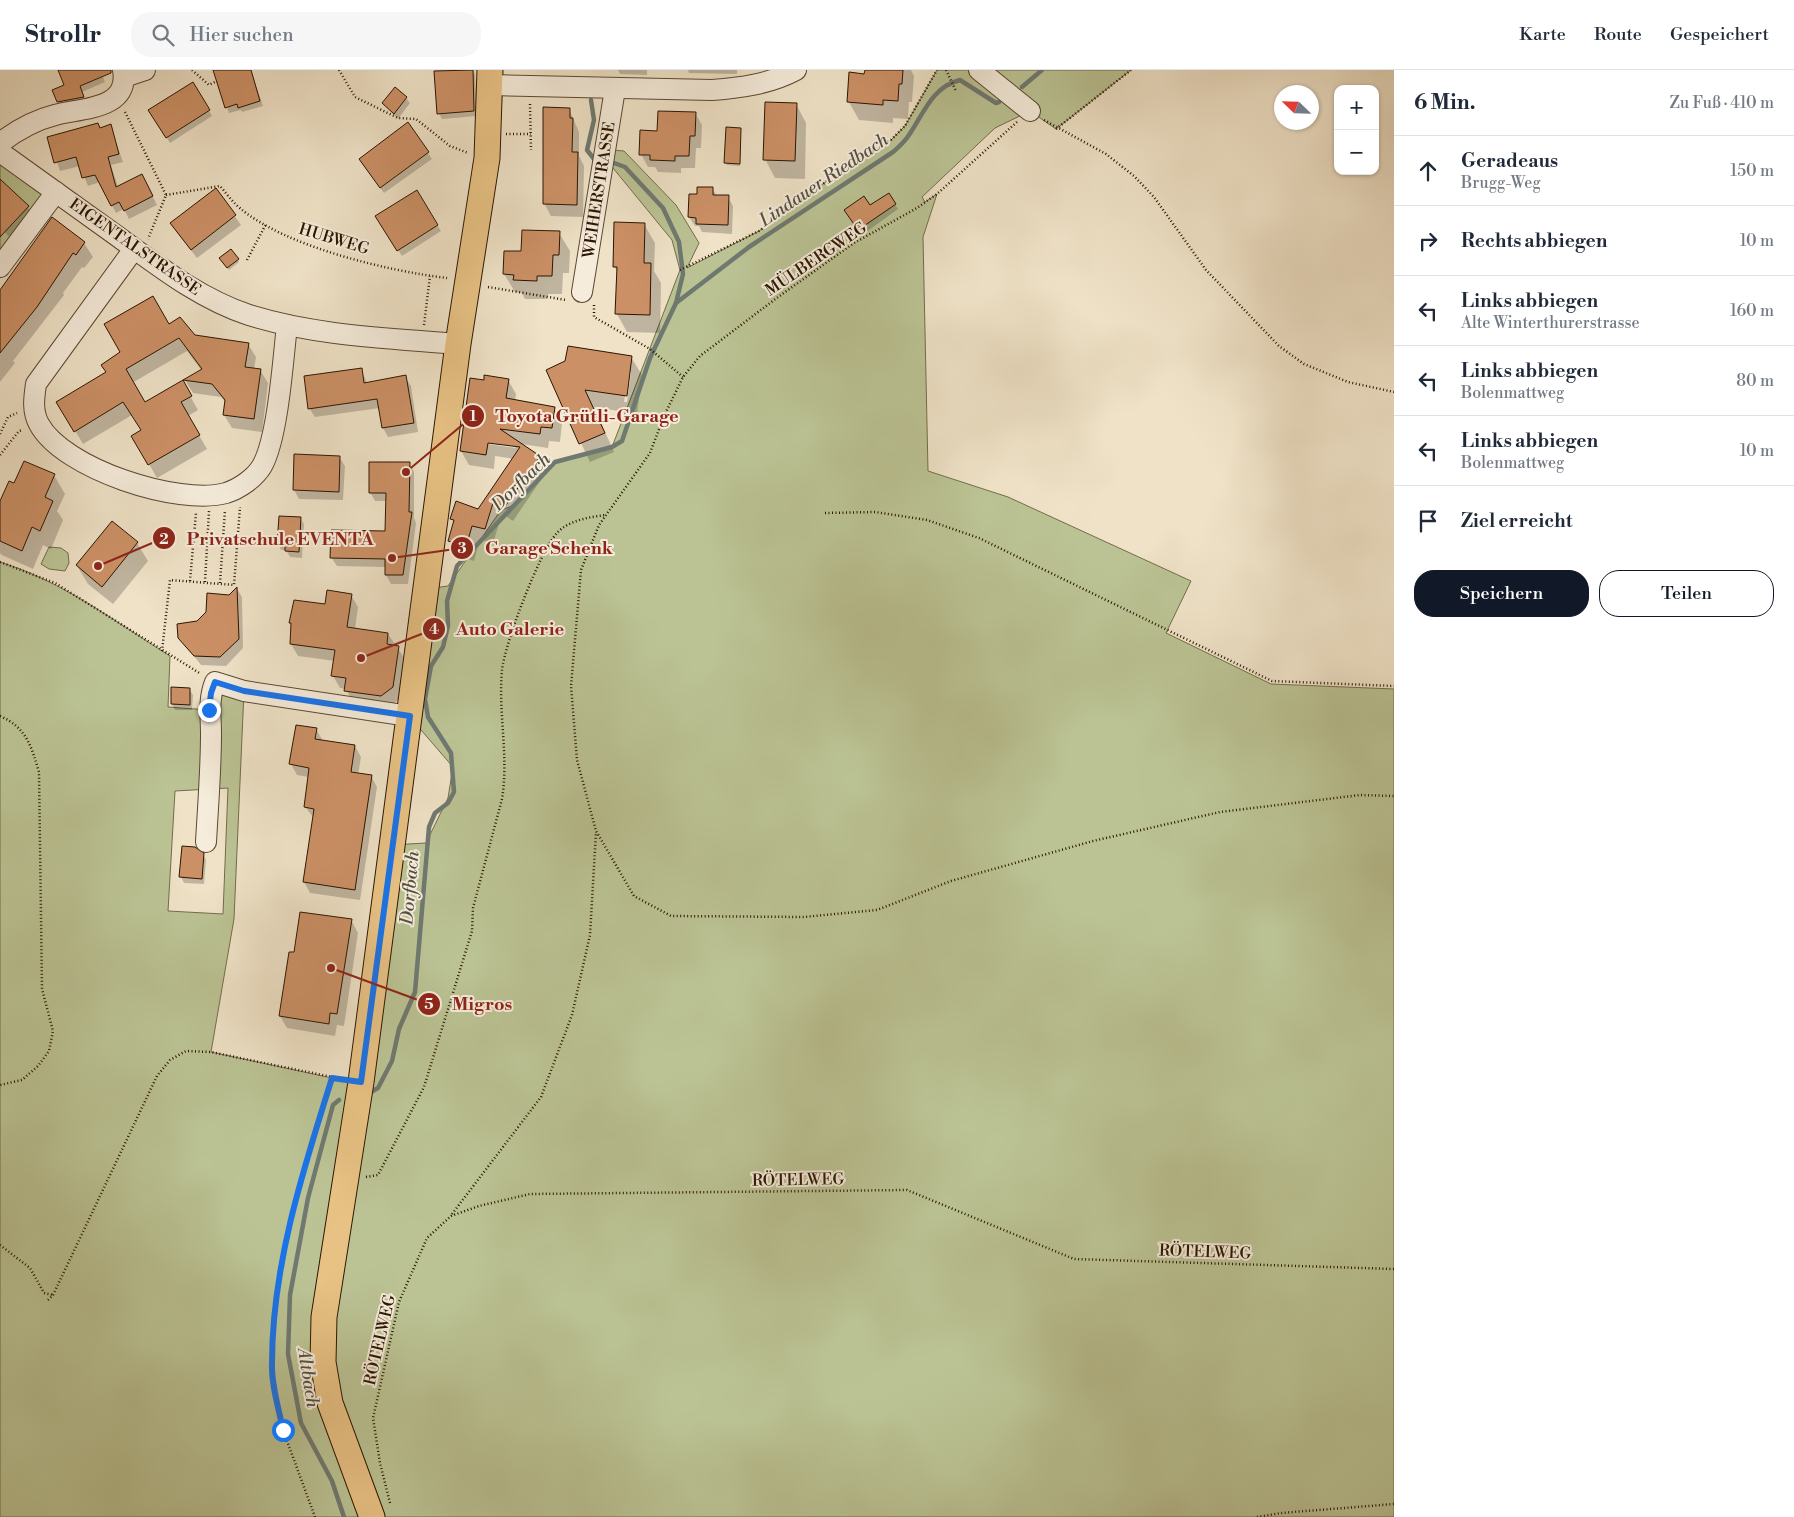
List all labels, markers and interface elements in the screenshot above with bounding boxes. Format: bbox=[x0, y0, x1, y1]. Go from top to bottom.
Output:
search box bbox=[131, 12, 481, 57]
text: Strollr bbox=[25, 20, 101, 50]
icon: search bbox=[149, 21, 177, 49]
text: Hier suchen bbox=[189, 23, 294, 47]
text: Karte bbox=[1519, 23, 1566, 46]
text: Route bbox=[1594, 23, 1642, 46]
text: Gespeichert bbox=[1670, 23, 1769, 46]
north arrow bbox=[1274, 85, 1319, 130]
map controls bbox=[1334, 85, 1379, 175]
button: + bbox=[1334, 85, 1379, 130]
text: 6 Min. bbox=[1414, 90, 1475, 116]
text: Zu Fuß · 410 m bbox=[1670, 93, 1774, 113]
street label: WEIHERSTRASSE bbox=[578, 120, 620, 261]
water label: Lindauer Riedbach bbox=[754, 128, 894, 232]
button: − bbox=[1334, 130, 1379, 175]
text: Geradeaus bbox=[1461, 149, 1558, 173]
icon: ahead bbox=[1414, 157, 1442, 185]
text: 150 m bbox=[1730, 161, 1774, 181]
text: Brugg-Weg bbox=[1461, 173, 1541, 193]
street label: EIGENTALSTRASSE bbox=[65, 194, 205, 300]
street label: MÜLBERGWEG bbox=[760, 216, 871, 300]
street label: HUBWEG bbox=[296, 219, 372, 259]
icon: right bbox=[1414, 227, 1442, 255]
text: Rechts abbiegen bbox=[1461, 229, 1607, 253]
text: 10 m bbox=[1740, 231, 1774, 251]
text: Links abbiegen bbox=[1461, 289, 1598, 313]
icon: left bbox=[1414, 297, 1442, 325]
text: 160 m bbox=[1730, 301, 1774, 321]
text: Alte Winterthurerstrasse bbox=[1461, 313, 1639, 333]
text: Links abbiegen bbox=[1461, 359, 1598, 383]
icon: left bbox=[1414, 367, 1442, 395]
text: 80 m bbox=[1736, 371, 1774, 391]
text: Bolenmattweg bbox=[1461, 383, 1564, 403]
callout: Toyota Grütli-Garage bbox=[461, 399, 689, 432]
text: Toyota Grütli-Garage bbox=[495, 405, 679, 428]
text: 1 bbox=[469, 407, 477, 426]
text: Links abbiegen bbox=[1461, 429, 1598, 453]
icon: left bbox=[1414, 437, 1442, 465]
text: 10 m bbox=[1740, 441, 1774, 461]
water label: Dorfbach bbox=[486, 447, 556, 517]
text: Bolenmattweg bbox=[1461, 453, 1564, 473]
icon: arrive bbox=[1414, 507, 1442, 535]
text: Ziel erreicht bbox=[1461, 509, 1572, 533]
callout: Privatschule EVENTA bbox=[151, 522, 384, 555]
text: Privatschule EVENTA bbox=[186, 528, 375, 551]
text: 2 bbox=[159, 530, 169, 549]
callout: Garage Schenk bbox=[450, 531, 623, 564]
text: Garage Schenk bbox=[485, 537, 614, 560]
text: 3 bbox=[457, 539, 467, 558]
button: Speichern bbox=[1414, 570, 1589, 617]
button: Teilen bbox=[1599, 570, 1774, 617]
callout: Auto Galerie bbox=[421, 612, 574, 645]
text: Auto Galerie bbox=[455, 618, 564, 641]
text: 4 bbox=[429, 620, 439, 639]
route end bbox=[198, 699, 221, 722]
water label: Dorfbach bbox=[395, 849, 425, 927]
callout: Migros bbox=[417, 988, 523, 1021]
text: Migros bbox=[452, 993, 513, 1016]
text: 5 bbox=[424, 995, 434, 1014]
street label: RÖTELWEG bbox=[752, 1167, 845, 1191]
street label: RÖTELWEG bbox=[1158, 1238, 1252, 1264]
street label: RÖTELWEG bbox=[358, 1292, 400, 1387]
water label: Altbach bbox=[292, 1345, 324, 1410]
route start bbox=[272, 1419, 295, 1442]

